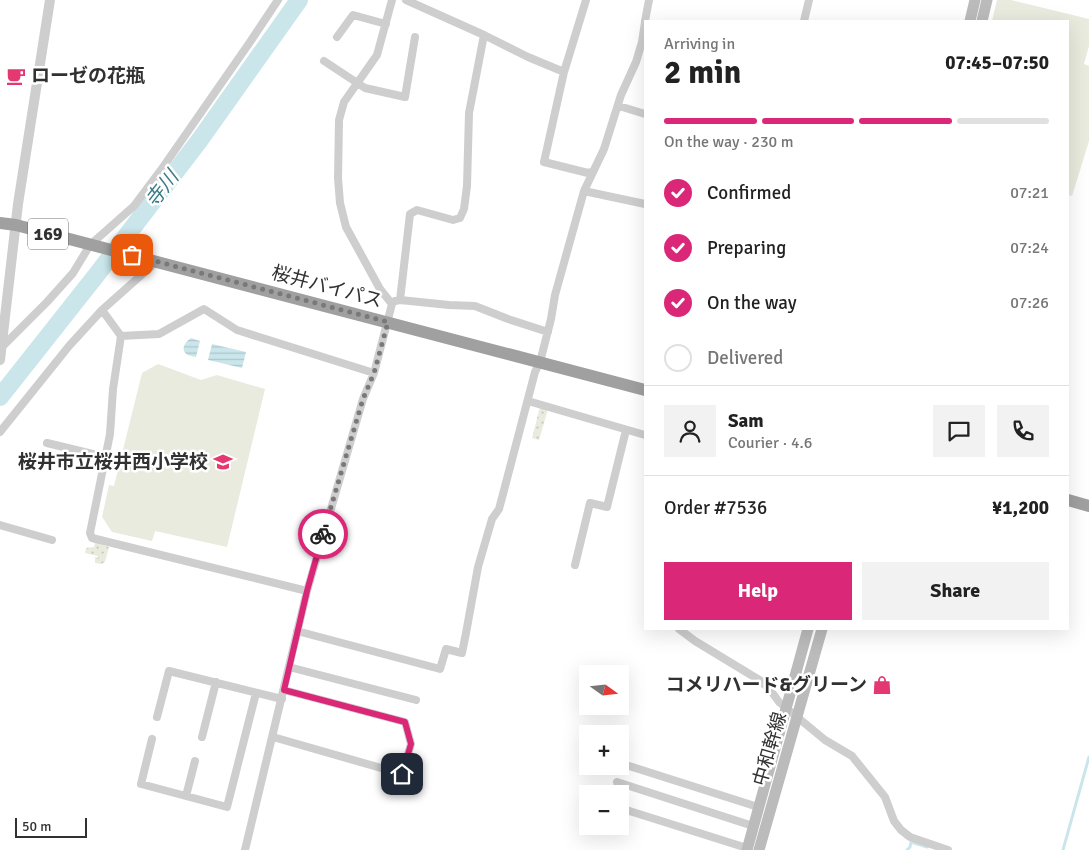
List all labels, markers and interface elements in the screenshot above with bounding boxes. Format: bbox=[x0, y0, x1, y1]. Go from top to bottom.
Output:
text: Arriving in bbox=[664, 34, 735, 54]
text: 07:45–07:50 bbox=[945, 51, 1049, 75]
text: 2 min bbox=[664, 53, 741, 92]
place label: ローゼの花瓶 bbox=[31, 64, 145, 88]
cafe icon: ローゼの花瓶 bbox=[5, 65, 27, 87]
text: On the way · 230 m bbox=[664, 132, 794, 152]
water label: 寺川 bbox=[140, 164, 185, 212]
icon: check bbox=[664, 179, 692, 207]
text: Confirmed bbox=[707, 181, 791, 205]
text: 07:21 bbox=[1010, 183, 1049, 203]
road number: 169 bbox=[28, 218, 68, 250]
pin bbox=[111, 234, 153, 276]
icon: check bbox=[664, 234, 692, 262]
text: Preparing bbox=[707, 236, 786, 260]
text: 07:24 bbox=[1010, 238, 1049, 258]
icon: bag bbox=[118, 241, 146, 269]
street label: 桜井バイパス bbox=[269, 261, 385, 313]
icon: check bbox=[664, 289, 692, 317]
text: On the way bbox=[707, 291, 797, 315]
text: 07:26 bbox=[1010, 293, 1049, 313]
text: Delivered bbox=[707, 346, 783, 370]
button: person bbox=[664, 405, 716, 457]
button: chat bbox=[933, 405, 985, 457]
button: phone bbox=[997, 405, 1049, 457]
text: Sam bbox=[728, 409, 764, 433]
text: Courier · 4.6 bbox=[728, 433, 812, 453]
place label: 桜井市立桜井西小学校 bbox=[18, 450, 208, 474]
school or university icon: 桜井市立桜井西小学校 bbox=[212, 451, 234, 473]
text: Order #7536 bbox=[664, 496, 767, 520]
text: ¥1,200 bbox=[992, 496, 1049, 520]
courier bbox=[298, 509, 348, 559]
icon: bike bbox=[309, 520, 337, 548]
button: Help bbox=[664, 562, 852, 620]
button: Share bbox=[862, 562, 1049, 620]
north arrow bbox=[579, 665, 629, 715]
map controls bbox=[579, 665, 629, 835]
place label: コメリハード&グリーン bbox=[665, 673, 867, 697]
shop icon: コメリハード&グリーン bbox=[871, 674, 893, 696]
street label: 中和幹線 bbox=[748, 709, 792, 789]
button: + bbox=[579, 725, 629, 775]
pin bbox=[381, 753, 423, 795]
icon: home bbox=[388, 760, 416, 788]
button: − bbox=[579, 785, 629, 835]
scale bar bbox=[15, 815, 88, 838]
text: 50 m bbox=[22, 818, 51, 835]

